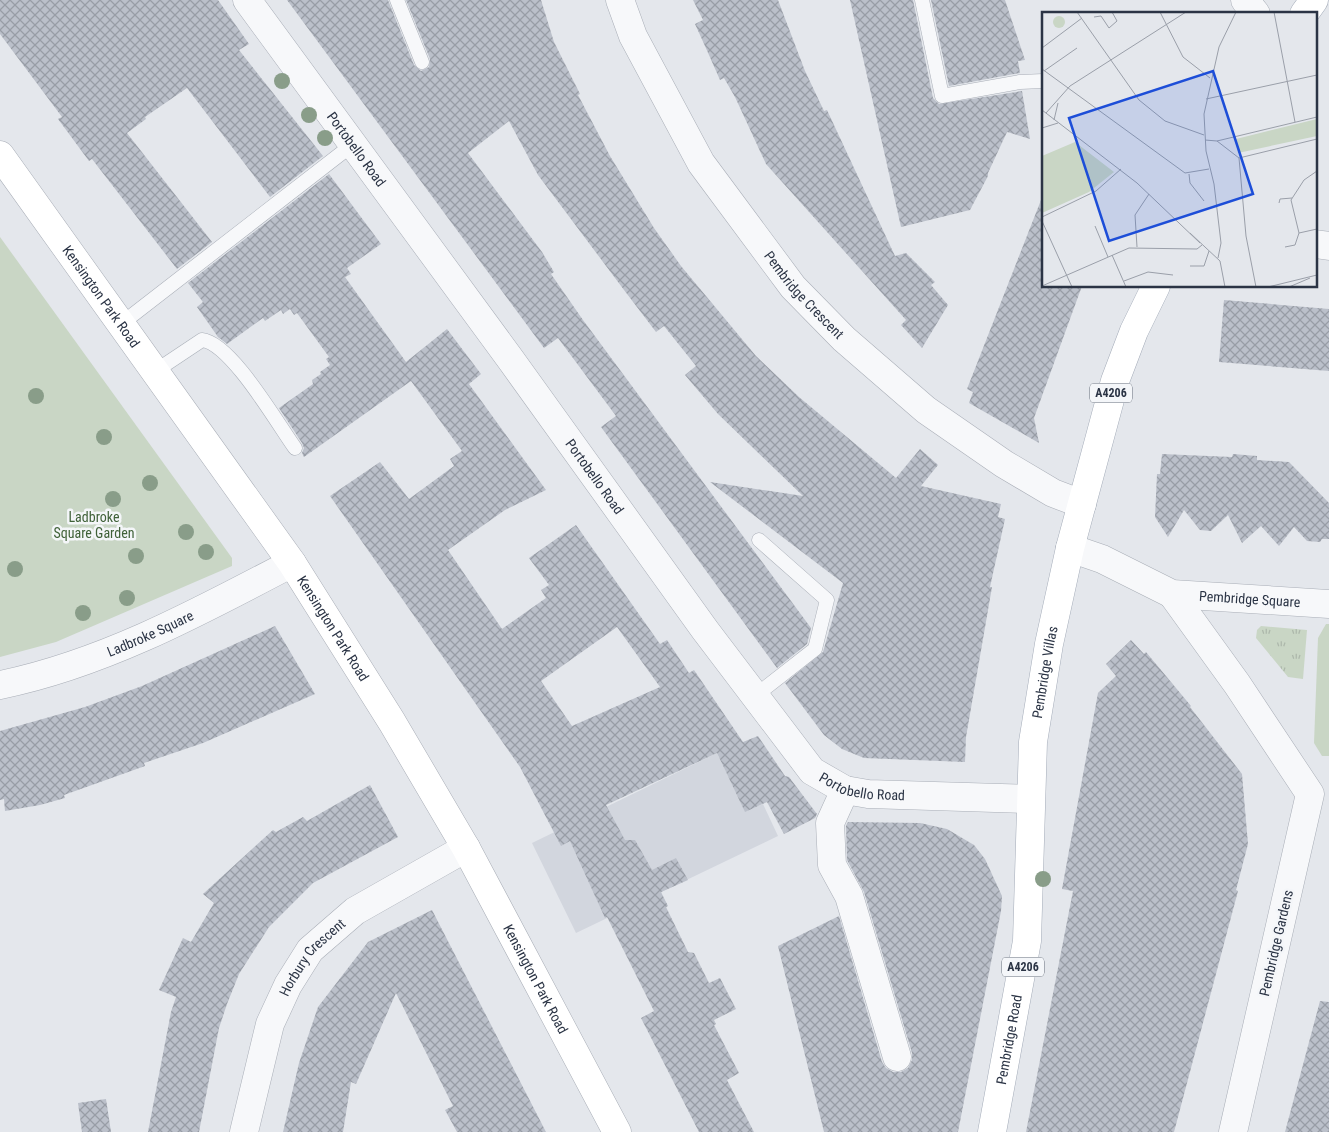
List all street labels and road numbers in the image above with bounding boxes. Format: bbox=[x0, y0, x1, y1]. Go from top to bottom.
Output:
street label: Portobello Road bbox=[324, 109, 389, 190]
street label: Kensington Park Road bbox=[59, 242, 143, 351]
street label: Pembridge Crescent bbox=[761, 248, 847, 342]
road number: A4206 bbox=[1090, 383, 1132, 402]
street label: Portobello Road bbox=[562, 436, 627, 517]
street label: Kensington Park Road bbox=[294, 573, 372, 684]
street label: Pembridge Square bbox=[1199, 588, 1301, 610]
street label: Ladbroke Square bbox=[105, 607, 196, 660]
street label: Pembridge Villas bbox=[1029, 625, 1061, 720]
street label: Portobello Road bbox=[816, 769, 905, 803]
street label: Pembridge Gardens bbox=[1256, 888, 1296, 998]
street label: Horbury Crescent bbox=[276, 915, 348, 998]
street label: Kensington Park Road bbox=[500, 922, 571, 1036]
road number: A4206 bbox=[1002, 958, 1044, 976]
street label: Pembridge Road bbox=[993, 993, 1025, 1086]

